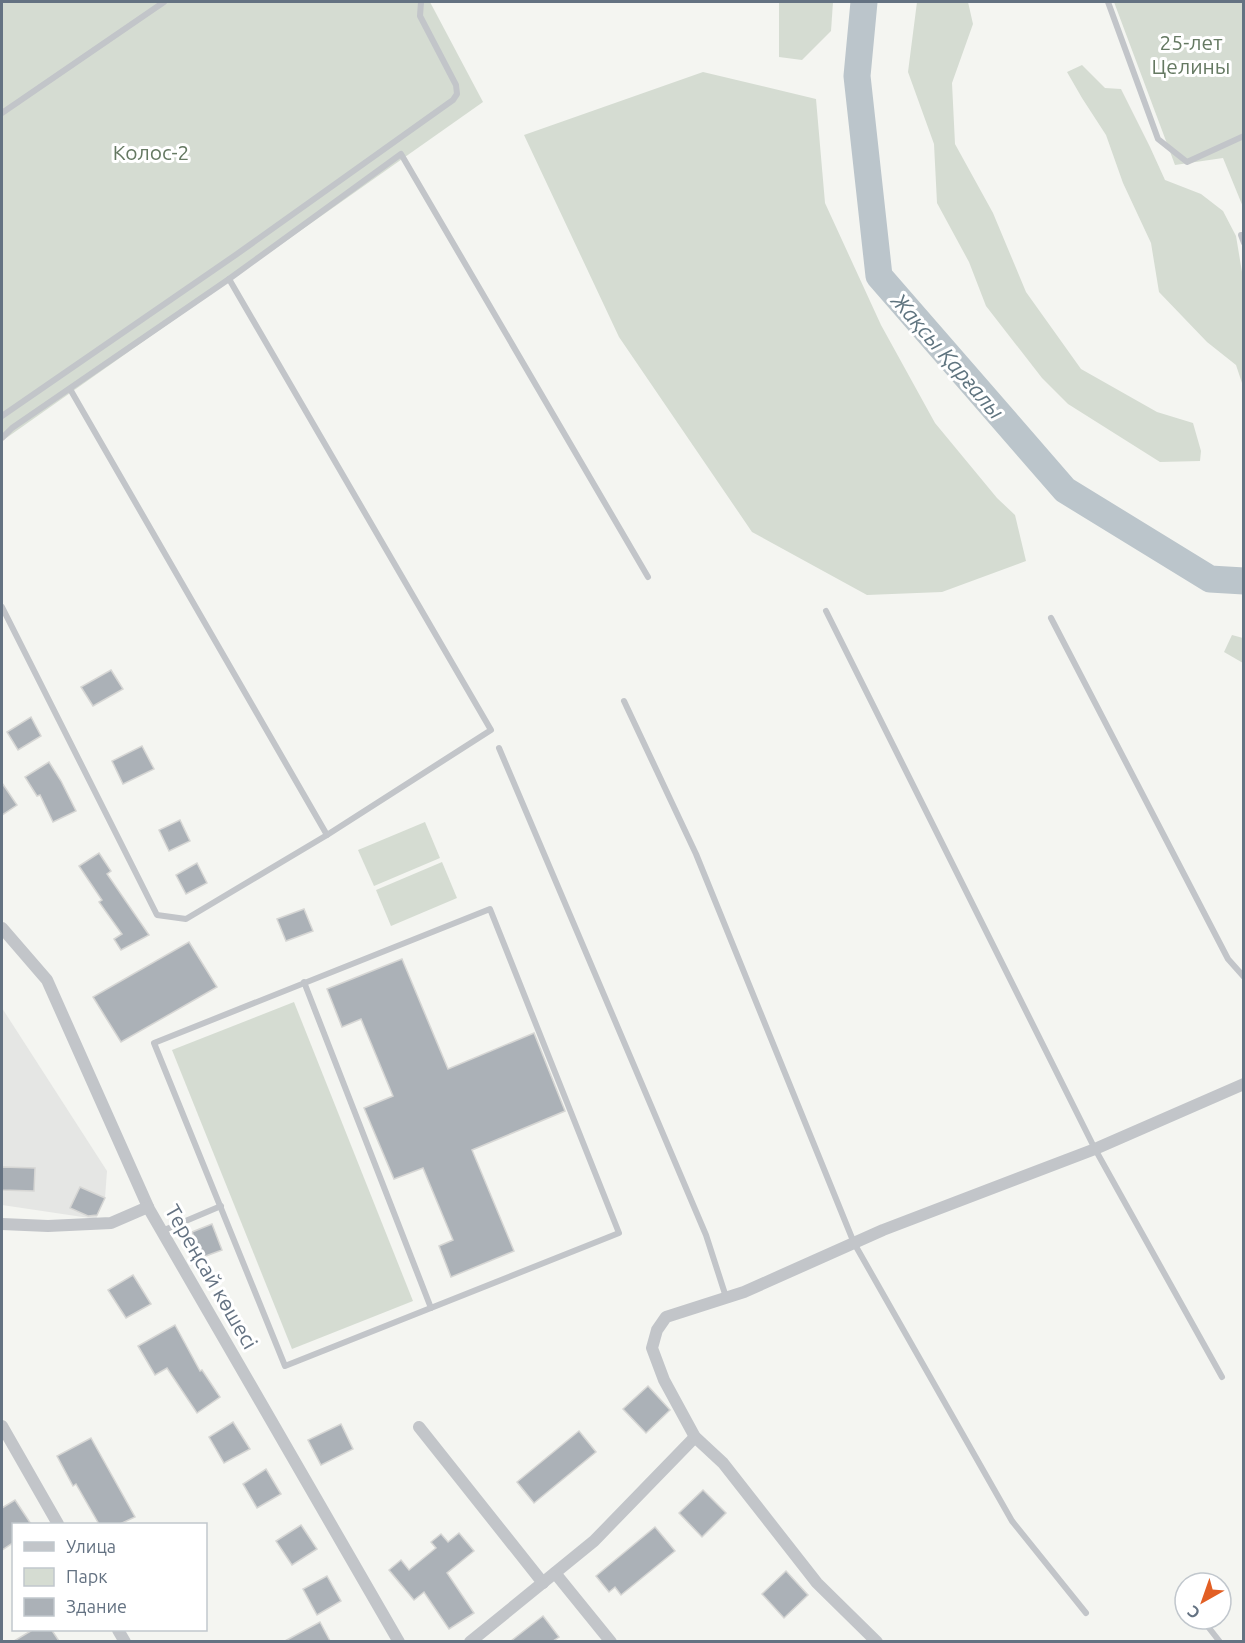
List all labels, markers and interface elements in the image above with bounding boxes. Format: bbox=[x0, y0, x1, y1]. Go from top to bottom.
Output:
park label: 25-лет Целины bbox=[1152, 30, 1230, 78]
park label: Колос-2 bbox=[113, 140, 189, 164]
water label: Жақсы Қарғалы bbox=[886, 286, 1010, 423]
street label: Тереңсай көшесі bbox=[161, 1200, 263, 1353]
legend bbox=[12, 1523, 207, 1631]
text: Улица bbox=[66, 1536, 116, 1556]
text: Парк bbox=[66, 1566, 107, 1586]
north arrow bbox=[1173, 1571, 1233, 1631]
text: Здание bbox=[66, 1596, 127, 1616]
text: С bbox=[1184, 1602, 1203, 1623]

